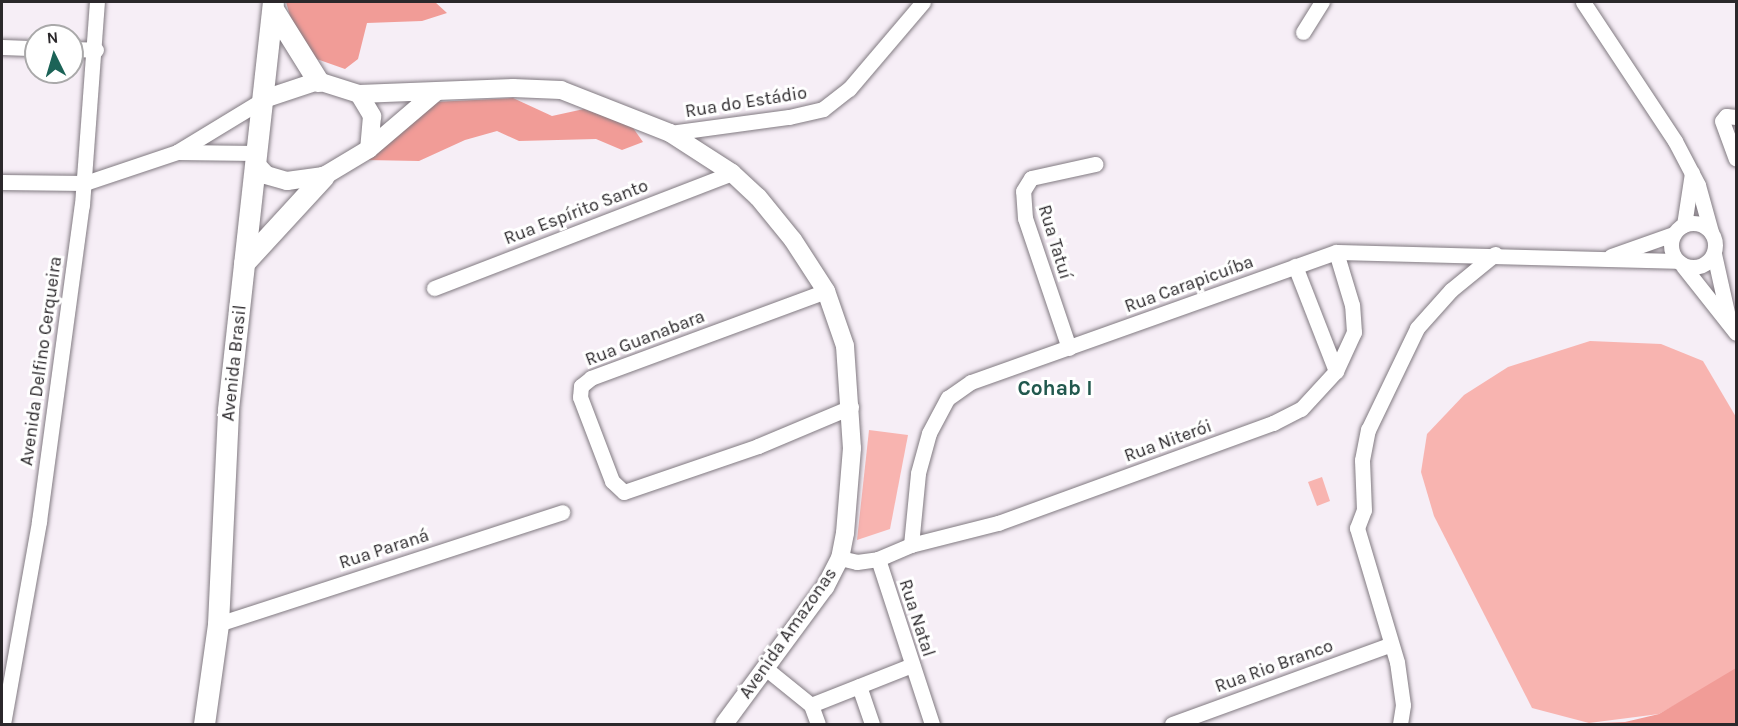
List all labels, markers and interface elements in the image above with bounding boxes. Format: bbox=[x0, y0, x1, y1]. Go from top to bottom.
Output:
north arrow bbox=[24, 24, 84, 84]
text: N bbox=[46, 28, 59, 48]
street label: Rua do Estádio bbox=[684, 82, 808, 122]
street label: Rua Espírito Santo bbox=[501, 175, 651, 249]
street label: Rua Tatuí bbox=[1033, 202, 1077, 282]
street label: Rua Carapicuíba bbox=[1122, 251, 1256, 317]
street label: Avenida Delfino Cerqueira bbox=[16, 255, 66, 467]
street label: Avenida Brasil bbox=[217, 304, 251, 422]
street label: Rua Guanabara bbox=[582, 305, 708, 371]
district label: Cohab I bbox=[1017, 375, 1093, 401]
street label: Rua Niterói bbox=[1121, 415, 1215, 467]
street label: Rua Paraná bbox=[336, 524, 432, 574]
street label: Avenida Amazonas bbox=[735, 563, 841, 703]
street label: Rua Natal bbox=[894, 577, 940, 659]
street label: Rua Rio Branco bbox=[1212, 635, 1336, 697]

